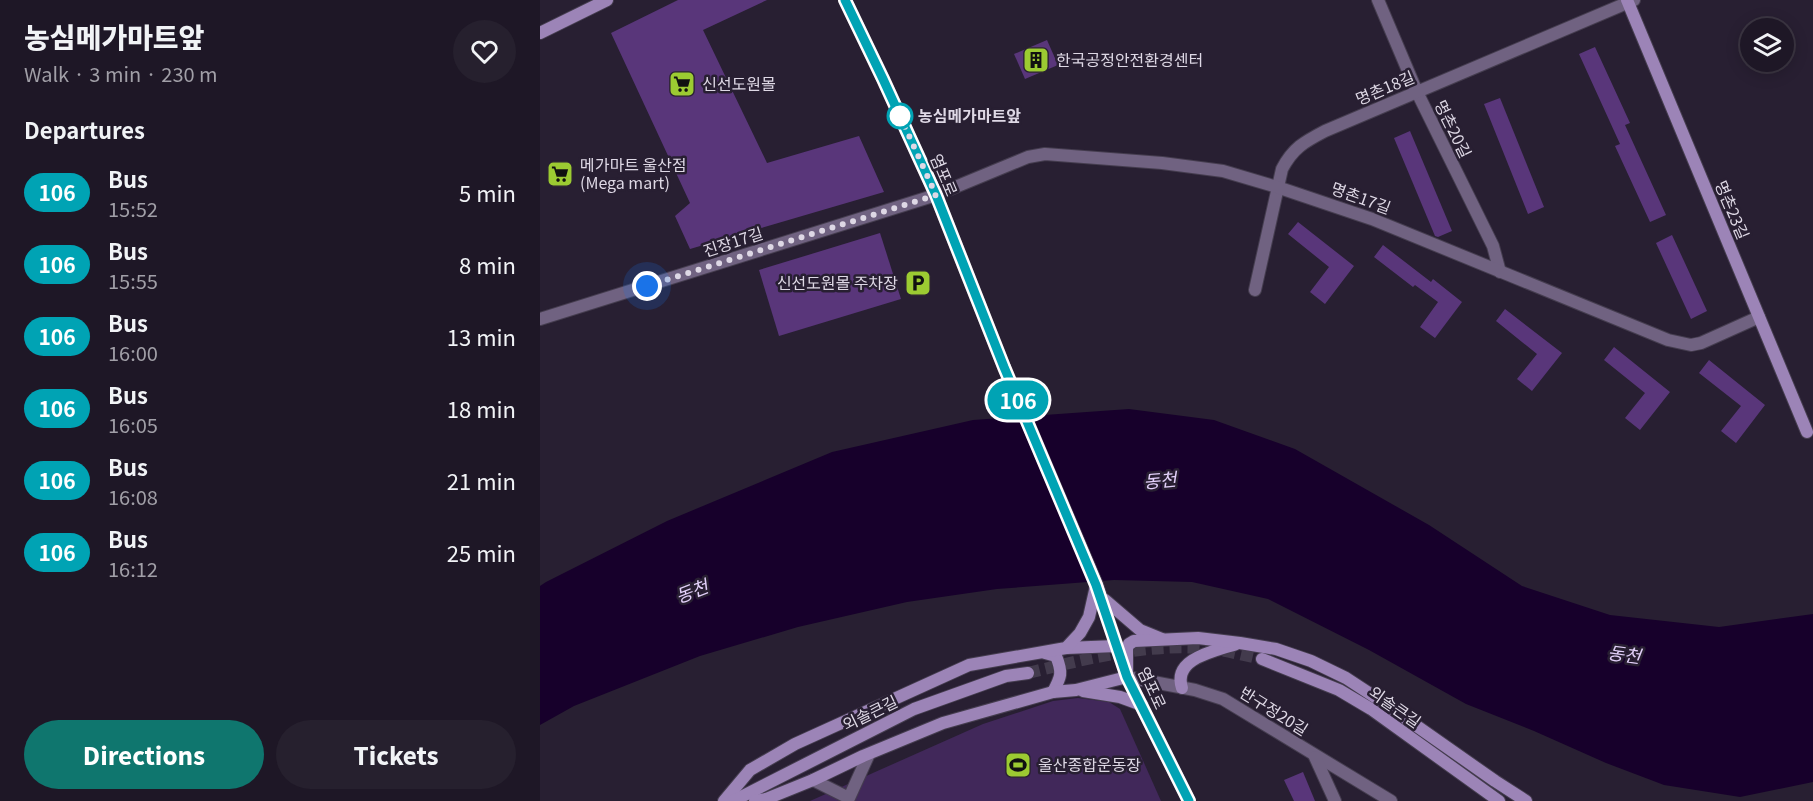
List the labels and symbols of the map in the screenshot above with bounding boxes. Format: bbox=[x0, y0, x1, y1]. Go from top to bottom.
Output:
building icon: 한국공정안전환경센터 bbox=[1021, 45, 1051, 75]
place label: 한국공정안전환경센터 bbox=[1056, 47, 1203, 71]
street label: 명촌18길 bbox=[1351, 64, 1418, 110]
supermarket icon: 신선도원몰 bbox=[667, 69, 697, 99]
place label: 신선도원몰 bbox=[702, 71, 776, 95]
street label: 명촌20길 bbox=[1430, 95, 1478, 162]
marker: 농심메가마트앞 bbox=[887, 103, 913, 129]
place label: 농심메가마트앞 bbox=[918, 103, 1021, 127]
street label: 염포로 bbox=[925, 150, 965, 200]
place label: 메가마트 울산점 (Mega mart) bbox=[580, 152, 687, 194]
supermarket icon: 메가마트 울산점 (Mega mart) bbox=[545, 159, 575, 189]
street label: 명촌17길 bbox=[1328, 175, 1395, 219]
street label: 명촌23길 bbox=[1710, 176, 1756, 243]
street label: 진장17길 bbox=[700, 220, 766, 262]
parking icon: 신선도원몰 주차장 bbox=[903, 268, 933, 298]
place label: 신선도원몰 주차장 bbox=[777, 270, 898, 294]
your location bbox=[632, 271, 662, 301]
line badge: 106 bbox=[984, 380, 1052, 420]
water label: 동천 bbox=[1142, 464, 1180, 493]
water label: 동천 bbox=[671, 571, 714, 608]
water label: 동천 bbox=[1606, 638, 1645, 669]
street label: 염포로 bbox=[1133, 662, 1173, 713]
street label: 외솔큰길 bbox=[1365, 679, 1427, 733]
street label: 반구정20길 bbox=[1236, 680, 1313, 741]
street label: 외솔큰길 bbox=[838, 688, 901, 736]
sports icon: 울산종합운동장 bbox=[1003, 750, 1033, 780]
place label: 울산종합운동장 bbox=[1038, 752, 1141, 776]

